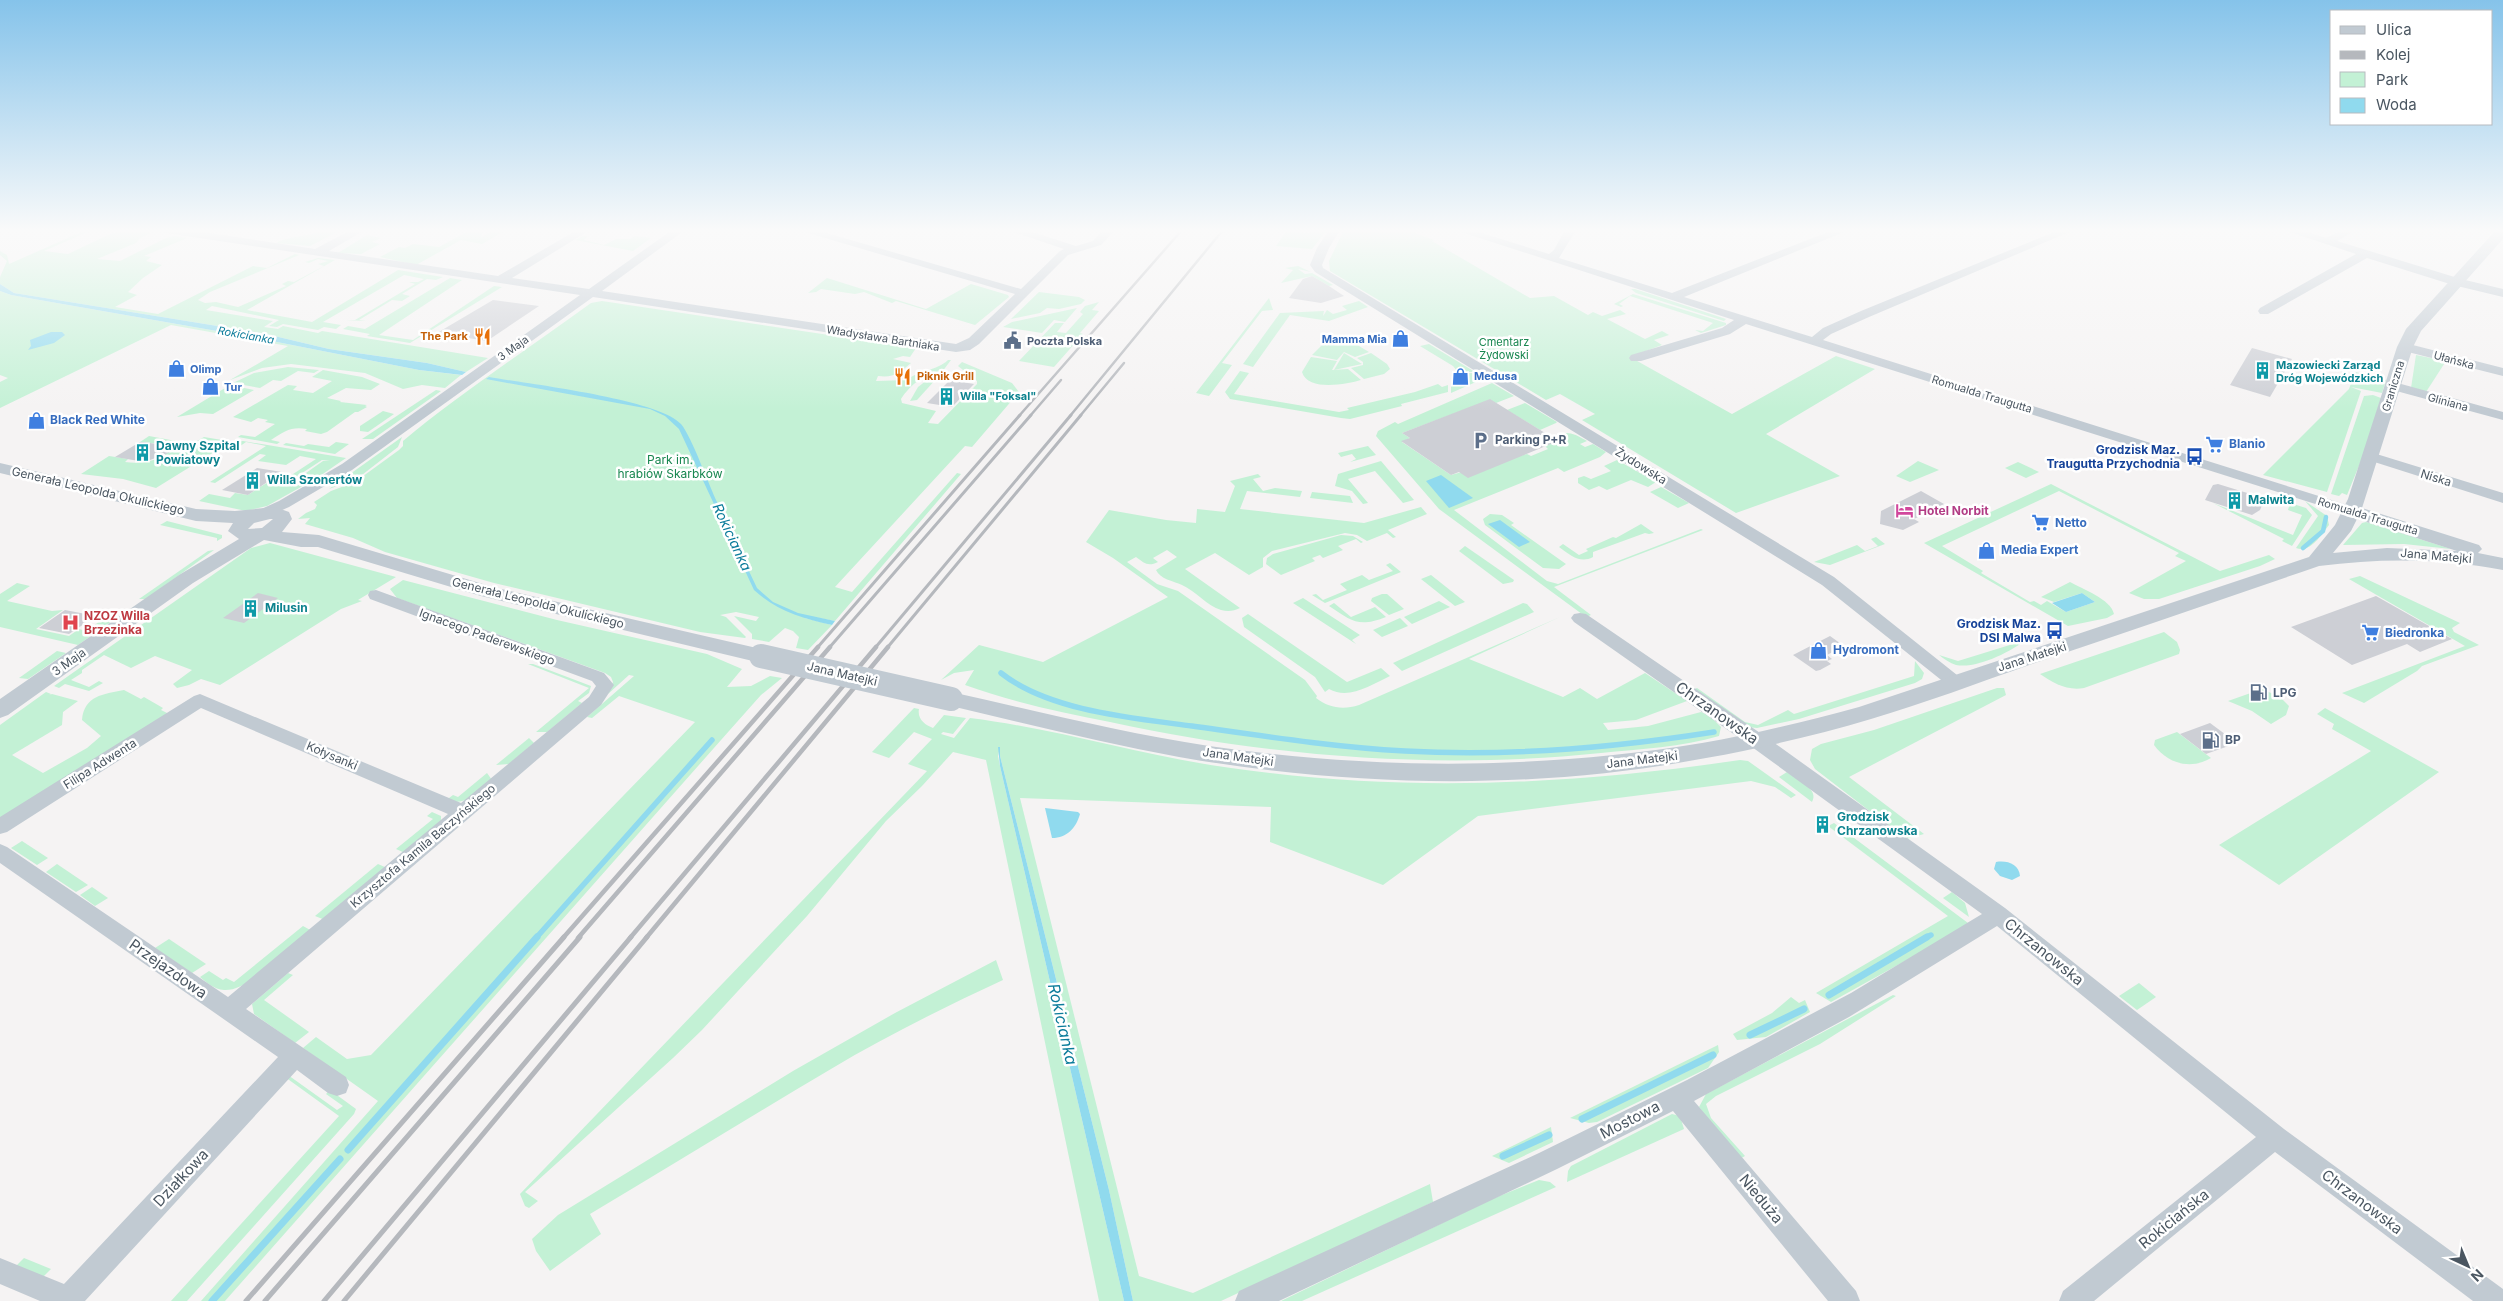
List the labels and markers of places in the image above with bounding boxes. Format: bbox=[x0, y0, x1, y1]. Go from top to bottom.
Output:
restaurant icon: The Park bbox=[472, 326, 492, 346]
place label: The Park bbox=[420, 329, 469, 343]
shop icon: Mamma Mia bbox=[1391, 329, 1411, 349]
public building icon: Poczta Polska bbox=[1003, 331, 1023, 351]
place label: Mamma Mia bbox=[1322, 332, 1387, 346]
place label: Poczta Polska bbox=[1027, 334, 1102, 348]
place label: Mazowiecki Zarząd Dróg Wojewódzkich bbox=[2276, 358, 2383, 385]
shop icon: Olimp bbox=[166, 359, 186, 379]
building icon: Mazowiecki Zarząd Dróg Wojewódzkich bbox=[2252, 361, 2272, 381]
place label: Olimp bbox=[190, 362, 221, 376]
restaurant icon: Piknik Grill bbox=[893, 366, 913, 386]
shop icon: Medusa bbox=[1450, 366, 1470, 386]
place label: Piknik Grill bbox=[917, 369, 974, 383]
place label: Medusa bbox=[1474, 369, 1517, 383]
shop icon: Tur bbox=[200, 377, 220, 397]
place label: Tur bbox=[224, 380, 242, 394]
building icon: Willa "Foksal" bbox=[936, 386, 956, 406]
place label: Willa "Foksal" bbox=[960, 389, 1036, 403]
shop icon: Black Red White bbox=[26, 410, 46, 430]
place label: Black Red White bbox=[50, 412, 145, 427]
parking icon: Parking P+R bbox=[1471, 430, 1491, 450]
place label: Parking P+R bbox=[1495, 432, 1566, 447]
supermarket icon: Blanio bbox=[2205, 434, 2225, 454]
place label: Blanio bbox=[2229, 436, 2265, 451]
place label: Dawny Szpital Powiatowy bbox=[156, 438, 239, 467]
place label: Grodzisk Maz. Traugutta Przychodnia bbox=[2047, 442, 2180, 471]
building icon: Dawny Szpital Powiatowy bbox=[132, 443, 152, 463]
bus stop icon: Grodzisk Maz. Traugutta Przychodnia bbox=[2184, 447, 2204, 467]
building icon: Willa Szonertów bbox=[243, 470, 263, 490]
place label: Willa Szonertów bbox=[267, 472, 363, 487]
building icon: Malwita bbox=[2224, 490, 2244, 510]
place label: Malwita bbox=[2248, 492, 2294, 507]
hotel icon: Hotel Norbit bbox=[1894, 501, 1914, 521]
place label: Hotel Norbit bbox=[1918, 503, 1989, 518]
supermarket icon: Netto bbox=[2031, 513, 2051, 533]
place label: Netto bbox=[2055, 515, 2087, 530]
shop icon: Media Expert bbox=[1977, 540, 1997, 560]
place label: Media Expert bbox=[2001, 542, 2079, 557]
building icon: Milusin bbox=[241, 598, 261, 618]
place label: Milusin bbox=[265, 600, 308, 615]
place label: NZOZ Willa Brzezinka bbox=[84, 608, 150, 637]
hospital icon: NZOZ Willa Brzezinka bbox=[60, 613, 80, 633]
place label: Grodzisk Maz. DSI Malwa bbox=[1957, 616, 2041, 645]
bus stop icon: Grodzisk Maz. DSI Malwa bbox=[2045, 621, 2065, 641]
supermarket icon: Biedronka bbox=[2361, 623, 2381, 643]
place label: Biedronka bbox=[2385, 625, 2444, 640]
shop icon: Hydromont bbox=[1809, 640, 1829, 660]
place label: Hydromont bbox=[1833, 642, 1899, 657]
fuel station icon: LPG bbox=[2249, 683, 2269, 703]
place label: LPG bbox=[2273, 685, 2297, 700]
fuel station icon: BP bbox=[2201, 730, 2221, 750]
place label: BP bbox=[2225, 732, 2241, 747]
place label: Grodzisk Chrzanowska bbox=[1837, 809, 1918, 838]
building icon: Grodzisk Chrzanowska bbox=[1813, 814, 1833, 834]

